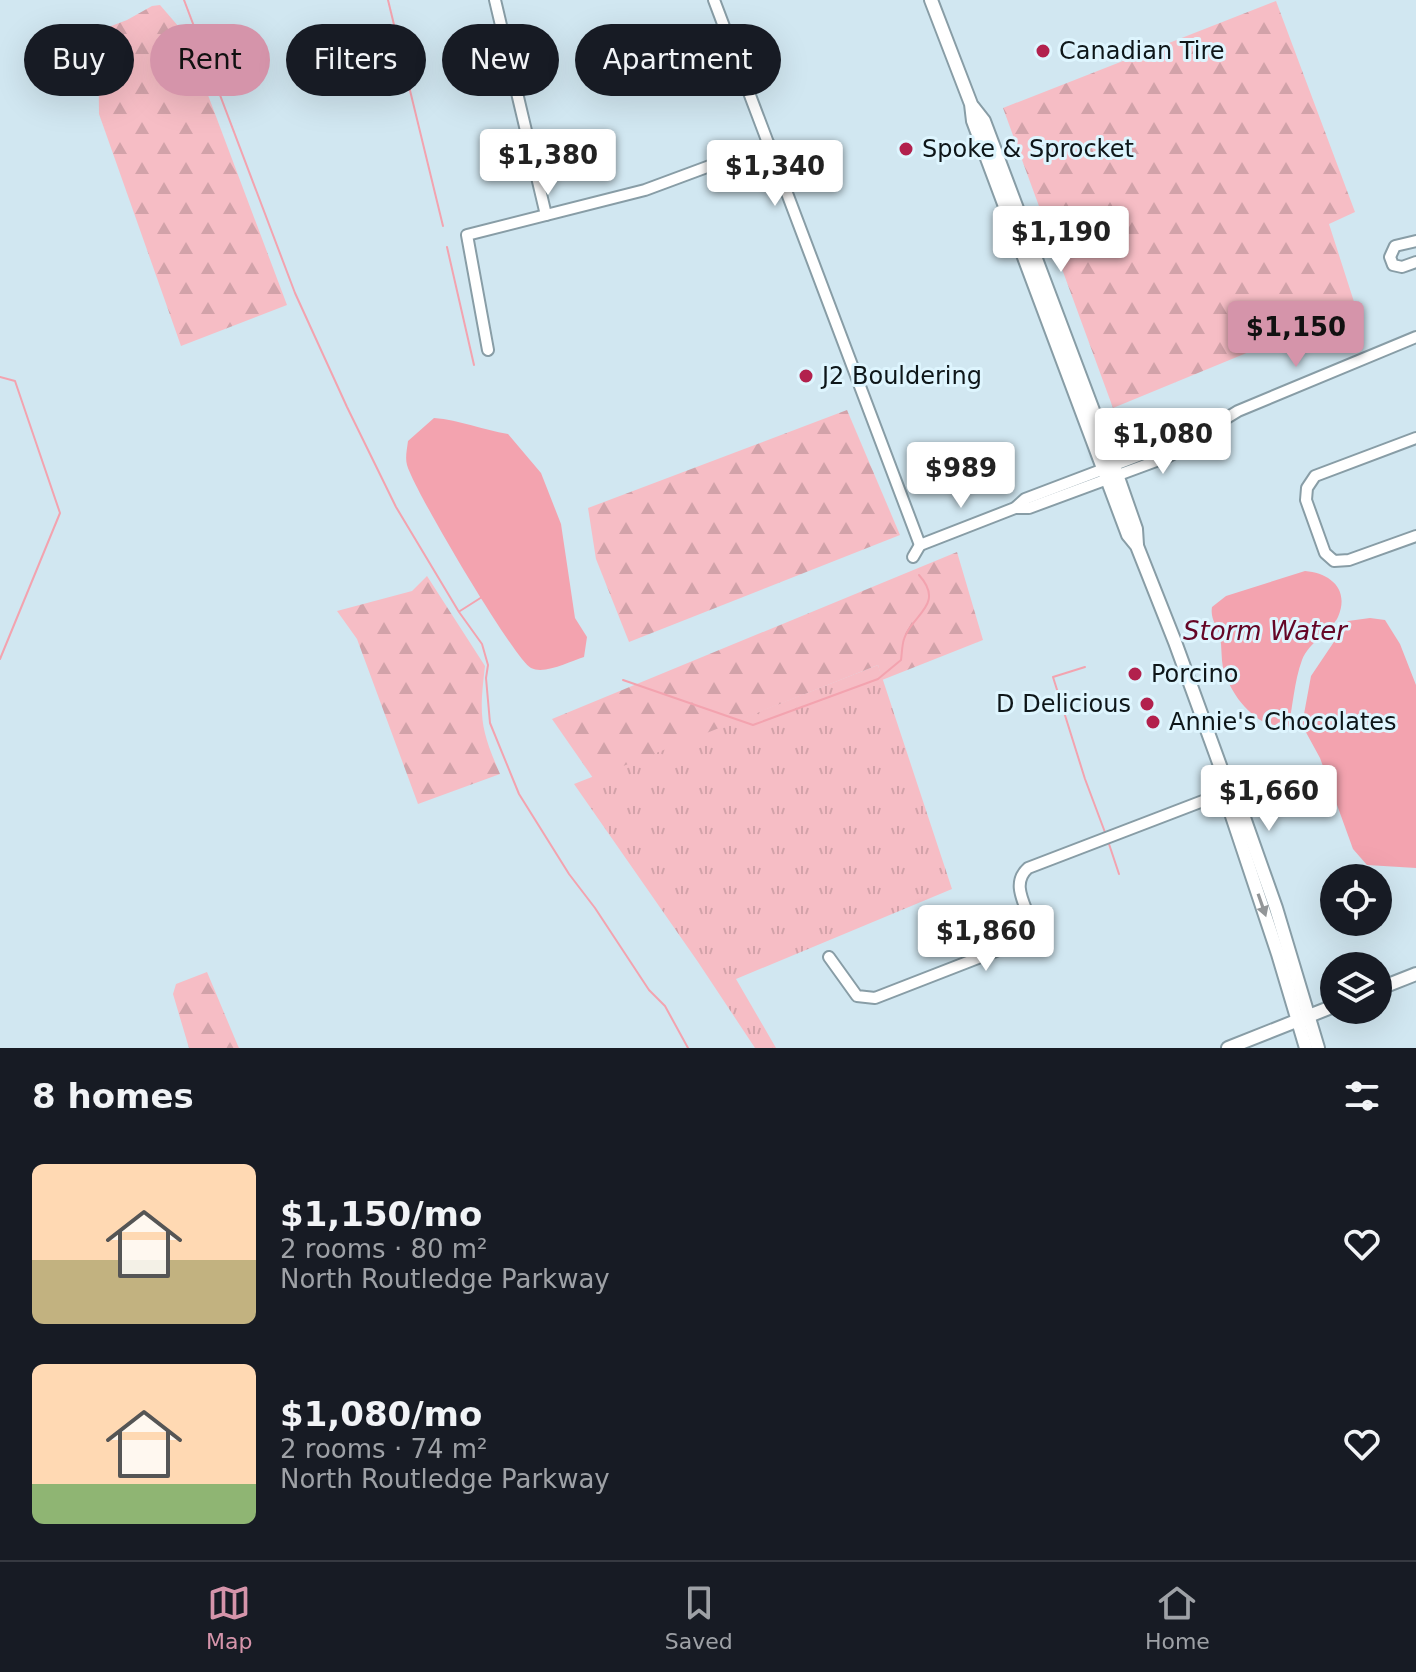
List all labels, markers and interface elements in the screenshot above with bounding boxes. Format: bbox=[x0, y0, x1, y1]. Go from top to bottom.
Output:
chip: Buy bbox=[24, 24, 134, 96]
chip: Rent bbox=[150, 24, 270, 96]
chip: Filters bbox=[286, 24, 426, 96]
chip: New bbox=[442, 24, 559, 96]
chip: Apartment bbox=[575, 24, 781, 96]
place label: Canadian Tire bbox=[1059, 37, 1225, 65]
marker: Canadian Tire bbox=[1034, 42, 1052, 60]
pin: $1,380 bbox=[483, 129, 613, 197]
place label: Spoke & Sprocket bbox=[922, 135, 1134, 163]
text: $1,380 bbox=[498, 140, 598, 170]
pin: $1,340 bbox=[710, 140, 840, 208]
marker: Spoke & Sprocket bbox=[897, 140, 915, 158]
text: $1,340 bbox=[725, 151, 825, 181]
pin: $1,190 bbox=[996, 206, 1126, 274]
text: $1,190 bbox=[1011, 217, 1111, 247]
pin: $1,150 bbox=[1231, 301, 1361, 369]
text: $1,150 bbox=[1246, 312, 1346, 342]
place label: J2 Bouldering bbox=[820, 362, 982, 390]
marker: J2 Bouldering bbox=[797, 367, 815, 385]
pin: $1,080 bbox=[1098, 408, 1228, 476]
text: $1,080 bbox=[1113, 419, 1213, 449]
pin: $989 bbox=[914, 442, 1008, 510]
text: $989 bbox=[925, 453, 997, 483]
water label: Storm Water bbox=[1183, 616, 1349, 646]
place label: Porcino bbox=[1151, 660, 1238, 688]
marker: Porcino bbox=[1126, 665, 1144, 683]
place label: D Delicious bbox=[996, 690, 1131, 718]
marker: D Delicious bbox=[1138, 695, 1156, 713]
place label: Annie's Chocolates bbox=[1169, 708, 1397, 736]
marker: Annie's Chocolates bbox=[1144, 713, 1162, 731]
pin: $1,660 bbox=[1204, 765, 1334, 833]
text: $1,660 bbox=[1219, 776, 1319, 806]
map controls bbox=[1320, 864, 1392, 1024]
button: locate bbox=[1320, 864, 1392, 936]
one-way arrow bbox=[1256, 893, 1268, 917]
pin: $1,860 bbox=[921, 905, 1051, 973]
text: $1,860 bbox=[936, 916, 1036, 946]
button: layers bbox=[1320, 952, 1392, 1024]
icon: filters bbox=[1340, 1074, 1384, 1118]
text: 8 homes bbox=[32, 1076, 194, 1116]
text: $1,150/mo bbox=[280, 1194, 482, 1234]
icon: home bbox=[96, 1196, 192, 1292]
icon: heart bbox=[1340, 1222, 1384, 1266]
text: 2 rooms · 80 m² bbox=[280, 1234, 488, 1264]
text: North Routledge Parkway bbox=[280, 1264, 610, 1294]
text: $1,080/mo bbox=[280, 1394, 482, 1434]
icon: home bbox=[96, 1396, 192, 1492]
icon: heart bbox=[1340, 1422, 1384, 1466]
text: 2 rooms · 74 m² bbox=[280, 1434, 488, 1464]
text: North Routledge Parkway bbox=[280, 1464, 610, 1494]
tab: Map bbox=[206, 1581, 253, 1654]
tab: Saved bbox=[665, 1581, 733, 1654]
tab: Home bbox=[1145, 1581, 1210, 1654]

